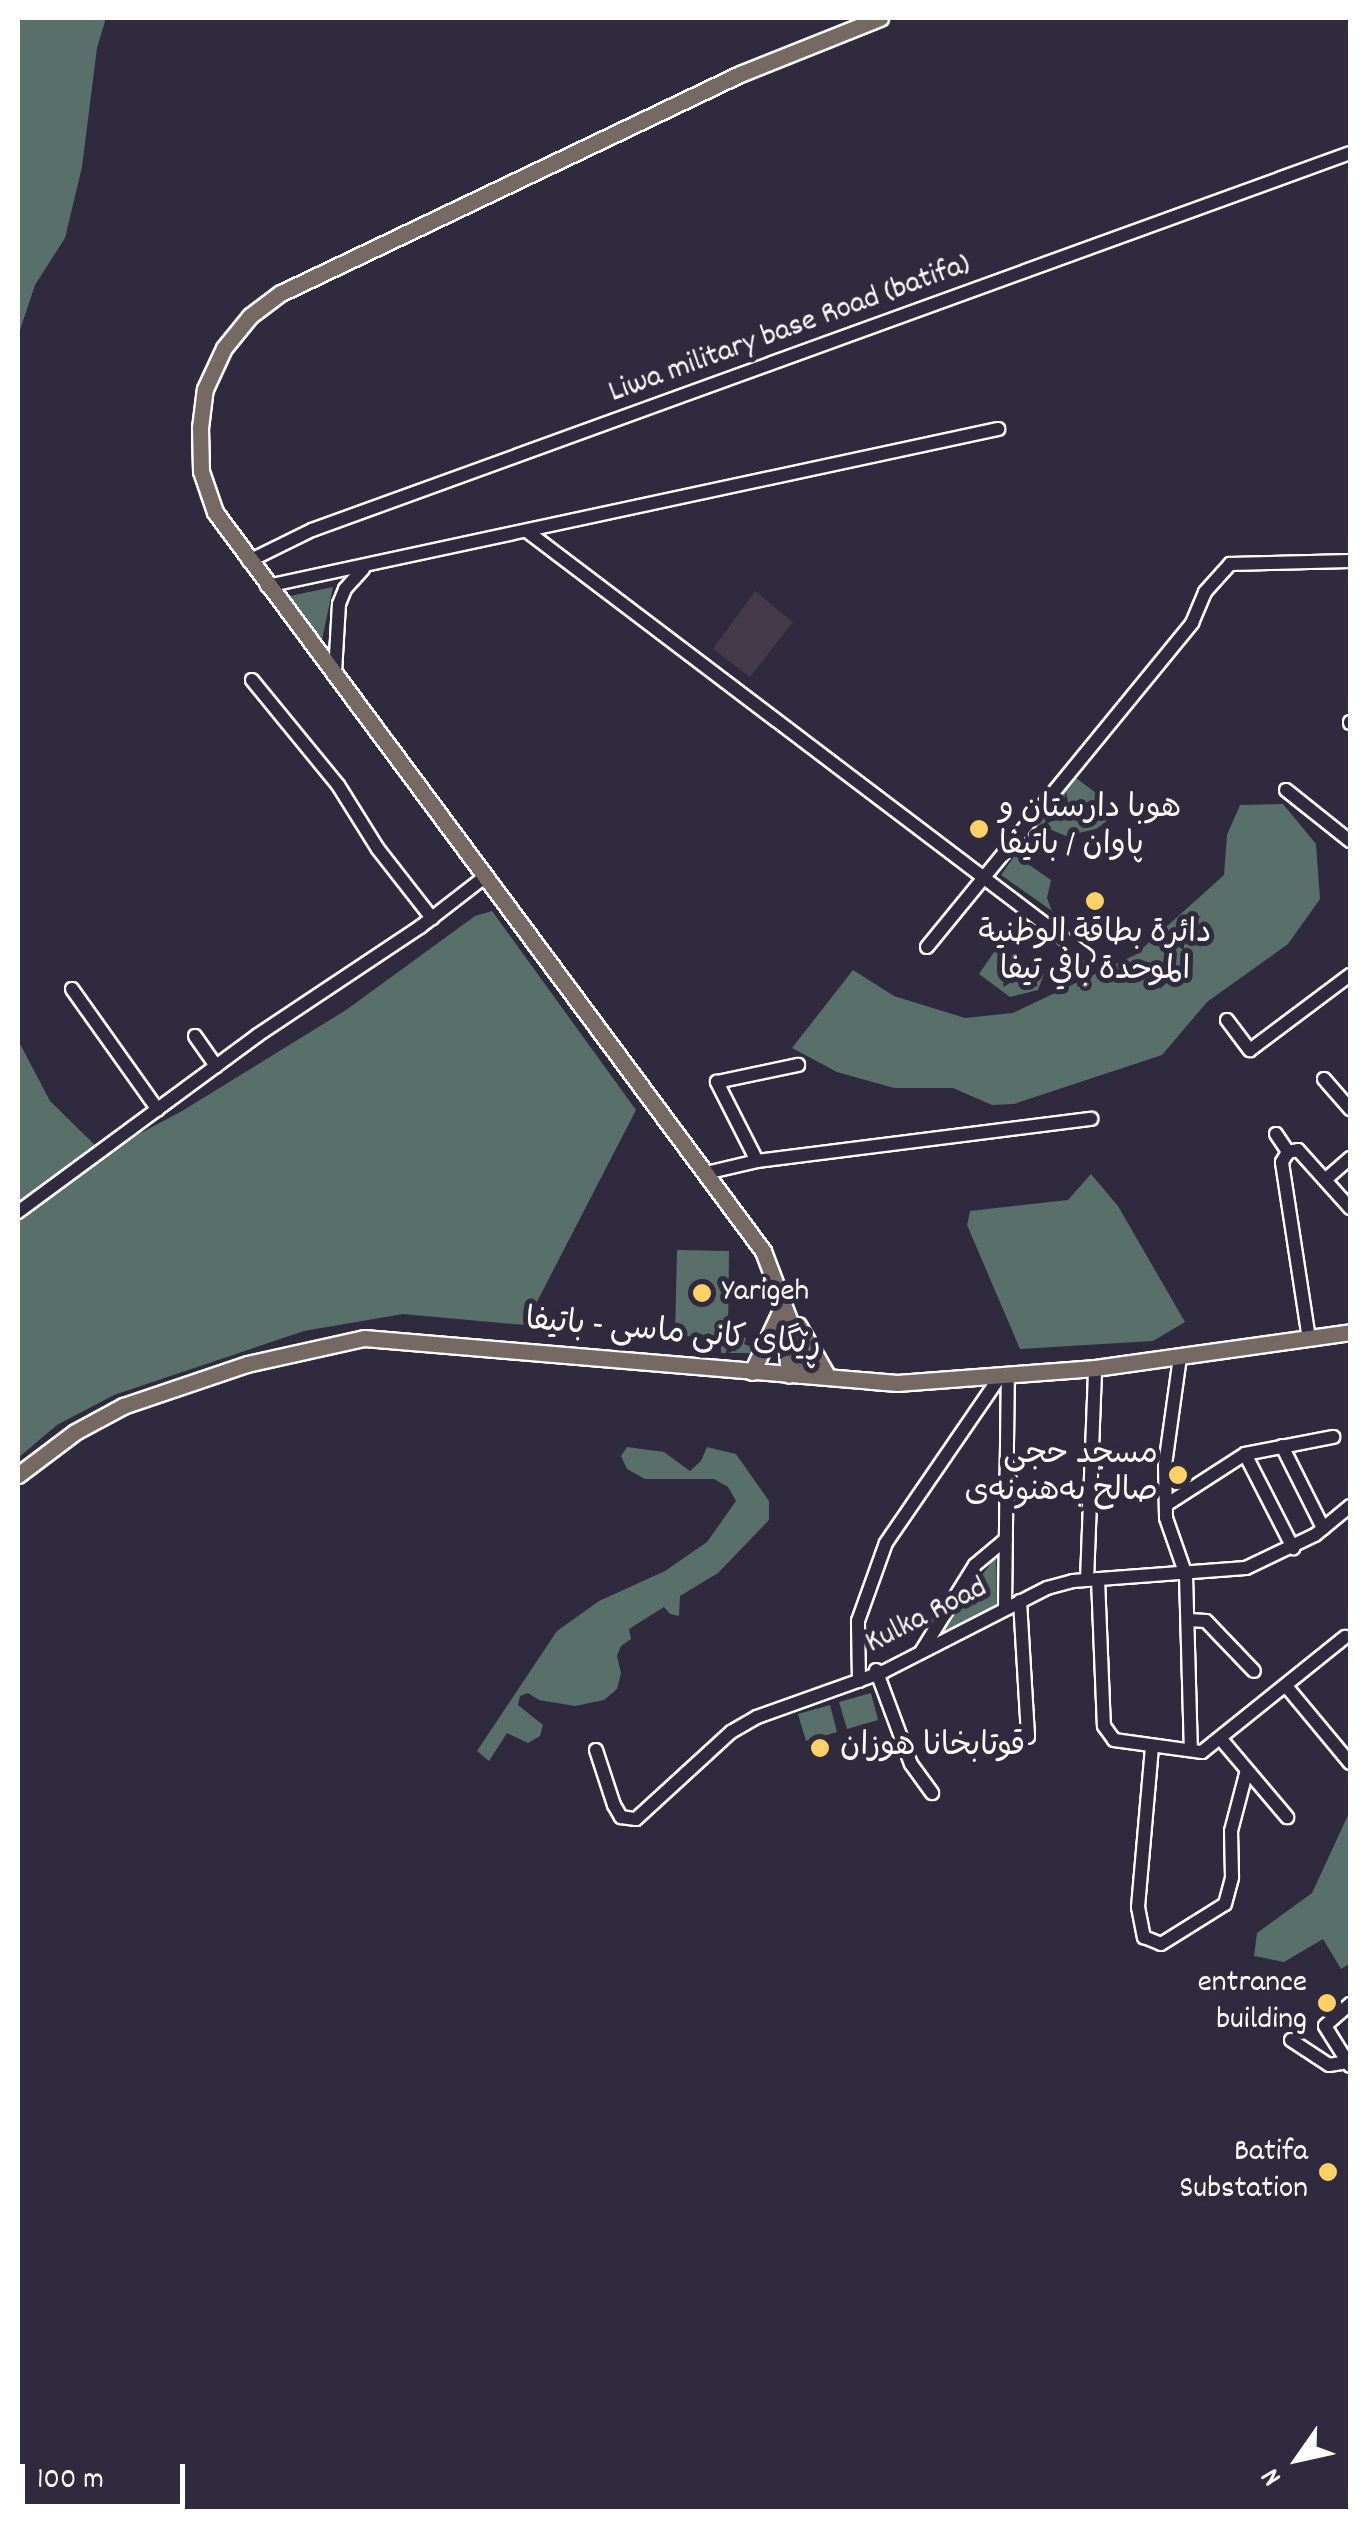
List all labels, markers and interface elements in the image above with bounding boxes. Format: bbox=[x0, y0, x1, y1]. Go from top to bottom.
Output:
street label: Liwa military base Road (batifa) bbox=[604, 247, 976, 413]
place label: هوبا دارستان و پاوان / باتيفا bbox=[999, 792, 1181, 867]
marker: هوبا دارستان و پاوان / باتيفا bbox=[968, 818, 990, 840]
marker: دائرة بطاقة الوطنية الموحدة بافي تيفا bbox=[1084, 890, 1106, 912]
place label: دائرة بطاقة الوطنية الموحدة بافي تيفا bbox=[978, 917, 1212, 992]
place label: Yarigeh bbox=[722, 1274, 809, 1312]
marker: Yarigeh bbox=[691, 1282, 713, 1304]
street label: ڕێگای کانی ماسی - باتيفا bbox=[524, 1303, 822, 1367]
place label: مسجد حجي صالح بەھنونەی bbox=[964, 1438, 1158, 1513]
marker: مسجد حجي صالح بەھنونەی bbox=[1167, 1464, 1189, 1486]
street label: Kulka Road bbox=[860, 1570, 994, 1664]
place label: قوتابخانا هوزان bbox=[840, 1729, 1025, 1767]
marker: قوتابخانا هوزان bbox=[809, 1737, 831, 1759]
place label: entrance building bbox=[1198, 1966, 1307, 2041]
marker: entrance building bbox=[1316, 1992, 1338, 2014]
place label: Batifa Substation bbox=[1179, 2135, 1308, 2210]
marker: Batifa Substation bbox=[1317, 2161, 1339, 2183]
north arrow bbox=[1248, 2409, 1348, 2509]
scale bar bbox=[25, 2444, 190, 2506]
text: N bbox=[1253, 2459, 1294, 2493]
text: 100 m bbox=[37, 2460, 104, 2503]

